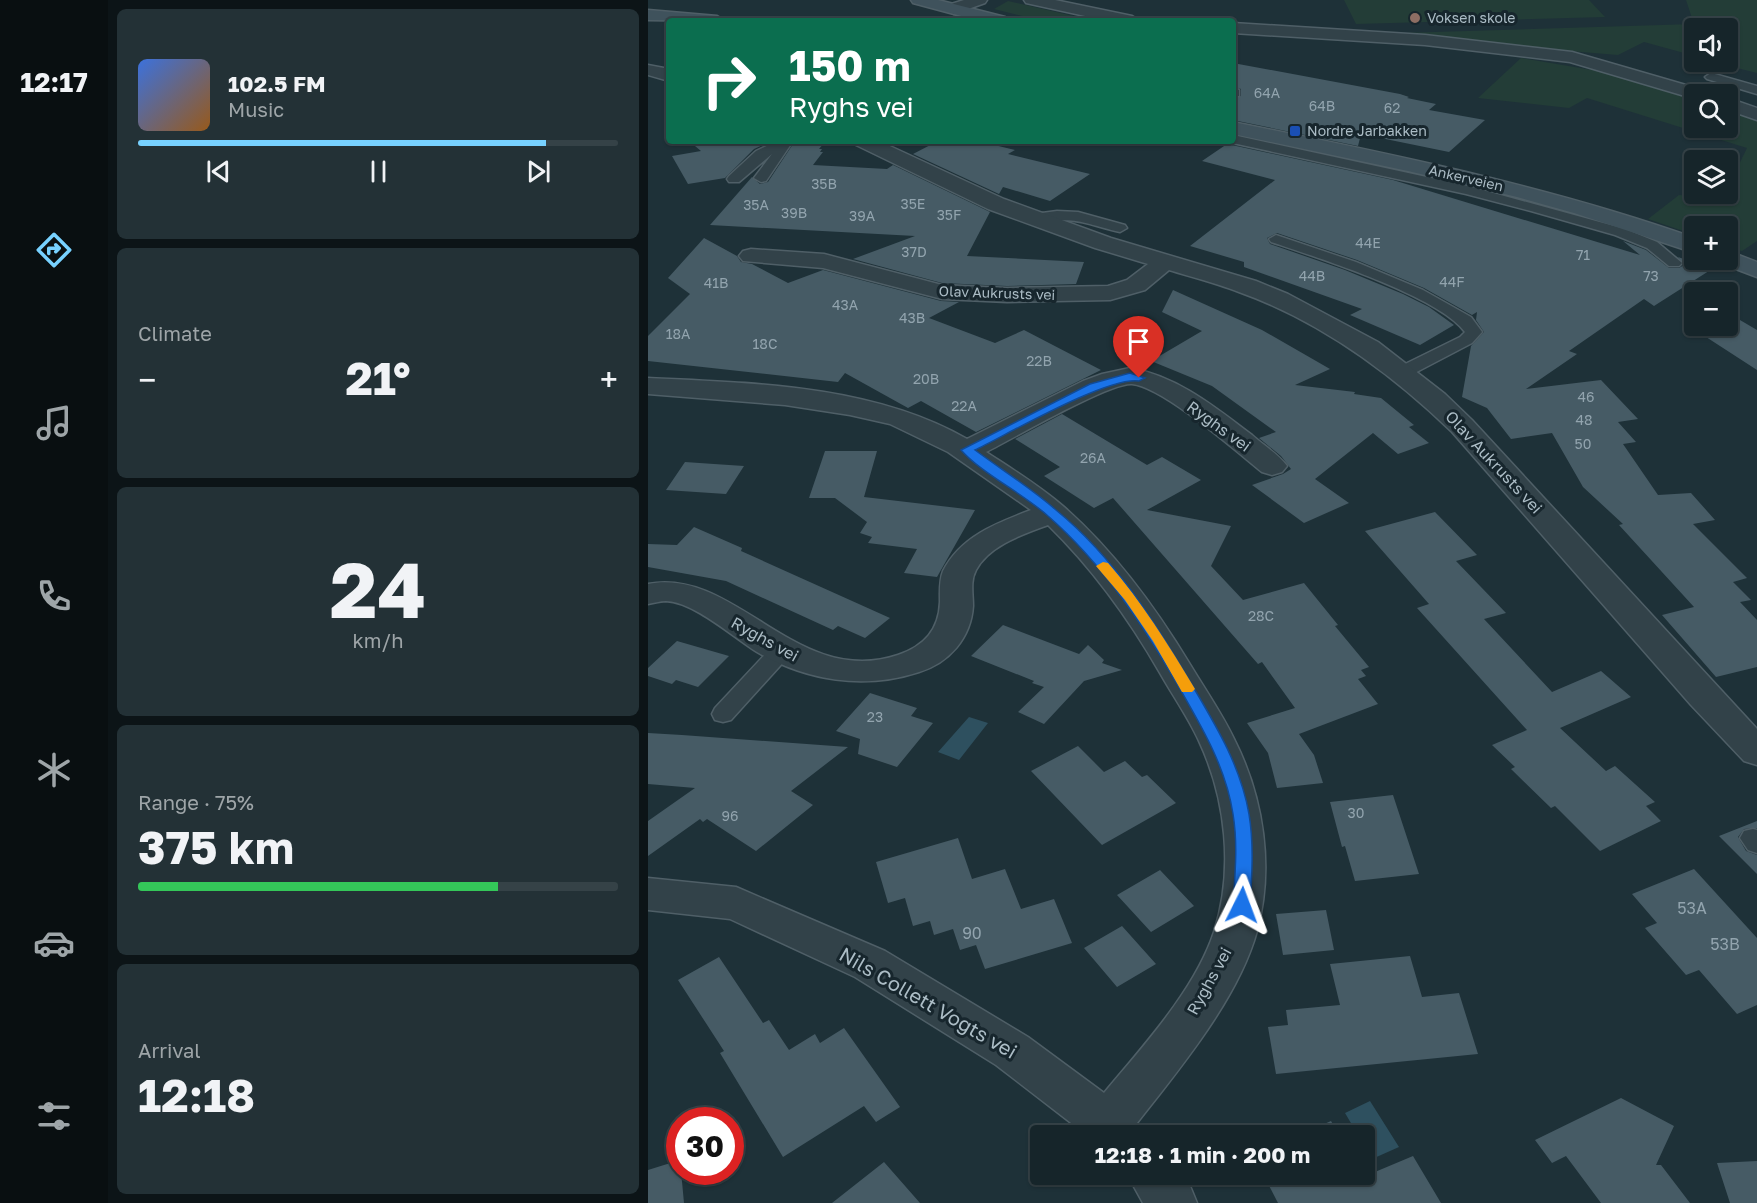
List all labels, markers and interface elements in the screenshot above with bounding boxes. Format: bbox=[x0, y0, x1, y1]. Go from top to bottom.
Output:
place label: Voksen skole bbox=[1427, 9, 1515, 26]
marker: Voksen skole bbox=[1408, 11, 1422, 25]
map controls bbox=[1684, 18, 1738, 336]
button: sound bbox=[1684, 18, 1738, 72]
text: 150 m bbox=[789, 40, 911, 90]
icon: right bbox=[690, 42, 768, 120]
text: 12:17 bbox=[20, 66, 88, 98]
text: 102.5 FM bbox=[228, 70, 326, 97]
house number: 64A bbox=[1254, 84, 1281, 101]
button: search bbox=[1684, 84, 1738, 138]
text: Ryghs vei bbox=[789, 91, 914, 123]
text: Music bbox=[228, 97, 284, 121]
house number: 64B bbox=[1309, 97, 1335, 114]
house number: 62 bbox=[1384, 99, 1400, 116]
place label: Nordre Jarbakken bbox=[1307, 122, 1427, 139]
marker: Nordre Jarbakken bbox=[1288, 124, 1302, 138]
button: layers bbox=[1684, 150, 1738, 204]
icon: previous bbox=[202, 155, 235, 188]
icon: pause bbox=[362, 155, 395, 188]
icon: next bbox=[522, 155, 555, 188]
street label: Ankerveien bbox=[1427, 161, 1505, 194]
house number: 35B bbox=[811, 175, 837, 192]
house number: 35E bbox=[901, 195, 925, 212]
house number: 35A bbox=[743, 196, 769, 213]
house number: 39B bbox=[781, 204, 807, 221]
house number: 35F bbox=[937, 206, 961, 223]
house number: 39A bbox=[849, 207, 876, 224]
button: + bbox=[1684, 216, 1738, 270]
icon: directions bbox=[33, 229, 75, 271]
house number: 44E bbox=[1355, 234, 1381, 251]
house number: 37D bbox=[901, 243, 927, 260]
house number: 71 bbox=[1576, 246, 1590, 263]
house number: 44B bbox=[1299, 267, 1325, 284]
house number: 73 bbox=[1643, 267, 1659, 284]
house number: 44F bbox=[1439, 273, 1465, 290]
house number: 41B bbox=[704, 274, 728, 291]
street label: Olav Aukrusts vei bbox=[938, 282, 1056, 303]
button: − bbox=[1684, 282, 1738, 336]
house number: 43A bbox=[832, 296, 859, 313]
house number: 43B bbox=[899, 309, 925, 326]
pin bbox=[1113, 316, 1164, 378]
text: Climate bbox=[138, 321, 212, 345]
house number: 18A bbox=[666, 325, 691, 342]
icon: arrive bbox=[1122, 325, 1155, 358]
house number: 18C bbox=[753, 335, 777, 352]
text: 21° bbox=[345, 351, 411, 405]
house number: 22B bbox=[1026, 352, 1052, 369]
text: − bbox=[138, 360, 156, 399]
text: + bbox=[600, 360, 618, 399]
house number: 20B bbox=[913, 370, 939, 387]
house number: 46 bbox=[1577, 388, 1595, 405]
street label: Ryghs vei bbox=[1183, 396, 1255, 456]
house number: 22A bbox=[951, 397, 977, 414]
icon: music bbox=[33, 402, 75, 444]
street label: Olav Aukrusts vei bbox=[1441, 406, 1547, 518]
house number: 48 bbox=[1575, 411, 1593, 428]
house number: 50 bbox=[1575, 435, 1591, 452]
house number: 26A bbox=[1080, 449, 1107, 466]
text: 24 bbox=[330, 542, 426, 635]
icon: phone bbox=[33, 575, 75, 617]
house number: 28C bbox=[1248, 607, 1274, 624]
street label: Ryghs vei bbox=[728, 612, 802, 666]
text: km/h bbox=[353, 628, 403, 652]
house number: 23 bbox=[867, 708, 883, 725]
icon: climate bbox=[33, 749, 75, 791]
text: Range · 75% bbox=[138, 790, 254, 814]
house number: 30 bbox=[1348, 804, 1364, 821]
house number: 96 bbox=[722, 807, 738, 824]
text: 375 km bbox=[138, 820, 294, 874]
position arrow bbox=[1210, 873, 1274, 937]
house number: 53A bbox=[1677, 898, 1707, 918]
icon: car bbox=[33, 922, 75, 964]
house number: 90 bbox=[962, 923, 982, 943]
house number: 53B bbox=[1710, 934, 1740, 954]
street label: Nils Collett Vogts vei bbox=[835, 941, 1022, 1063]
street label: Ryghs vei bbox=[1182, 944, 1236, 1018]
text: Arrival bbox=[138, 1038, 201, 1062]
text: 12:18 bbox=[138, 1068, 255, 1122]
icon: filters bbox=[33, 1095, 75, 1137]
speed limit sign: 30 bbox=[666, 1107, 744, 1185]
text: 12:18 · 1 min · 200 m bbox=[1095, 1141, 1310, 1168]

